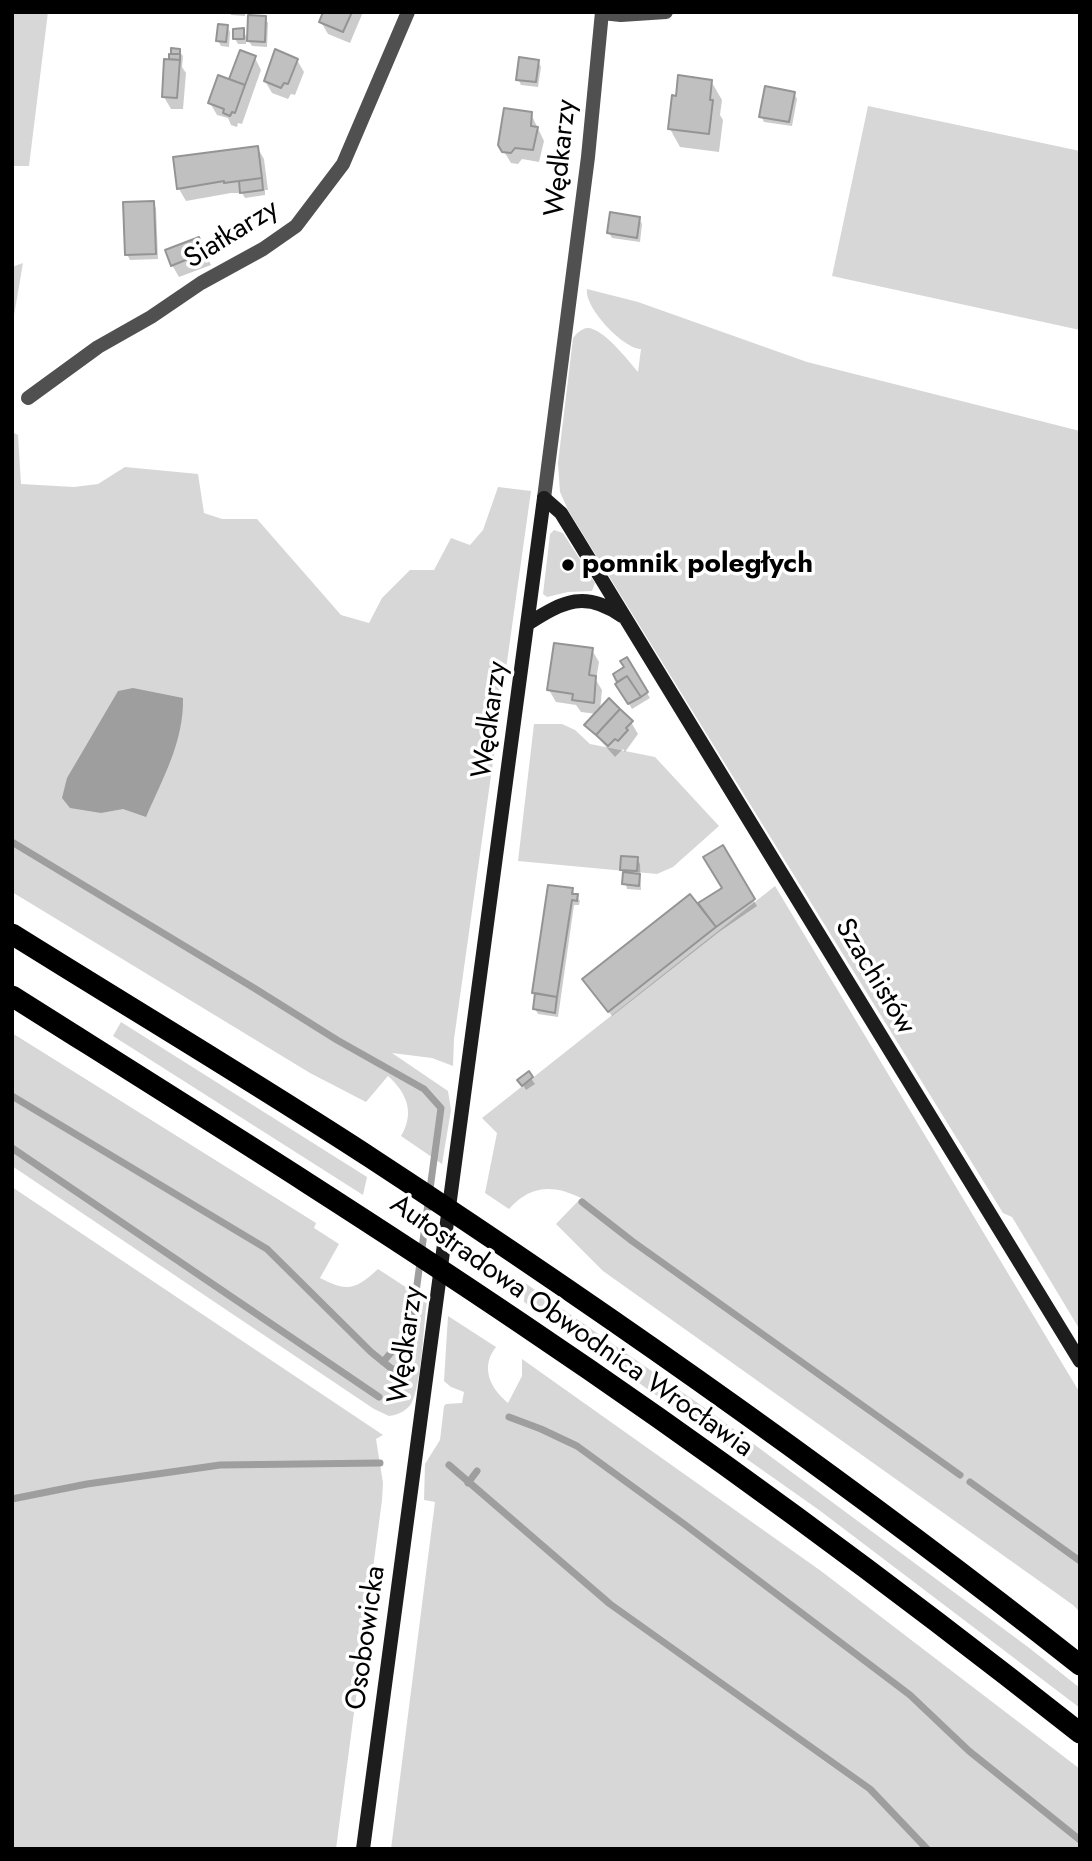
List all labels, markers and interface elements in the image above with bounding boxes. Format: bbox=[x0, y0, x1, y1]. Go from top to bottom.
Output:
street label: Wędkarzy bbox=[539, 98, 585, 218]
street label: Siatkarzy bbox=[179, 193, 285, 277]
place label: pomnik poległych bbox=[582, 548, 813, 582]
marker: pomnik poległych bbox=[560, 557, 576, 573]
street label: Wędkarzy bbox=[466, 659, 516, 781]
street label: Szachistów bbox=[826, 913, 922, 1041]
street label: Autostradowa Obwodnica Wrocławia bbox=[383, 1188, 759, 1466]
street label: Wędkarzy bbox=[382, 1284, 432, 1406]
street label: Osobowicka bbox=[340, 1564, 394, 1712]

